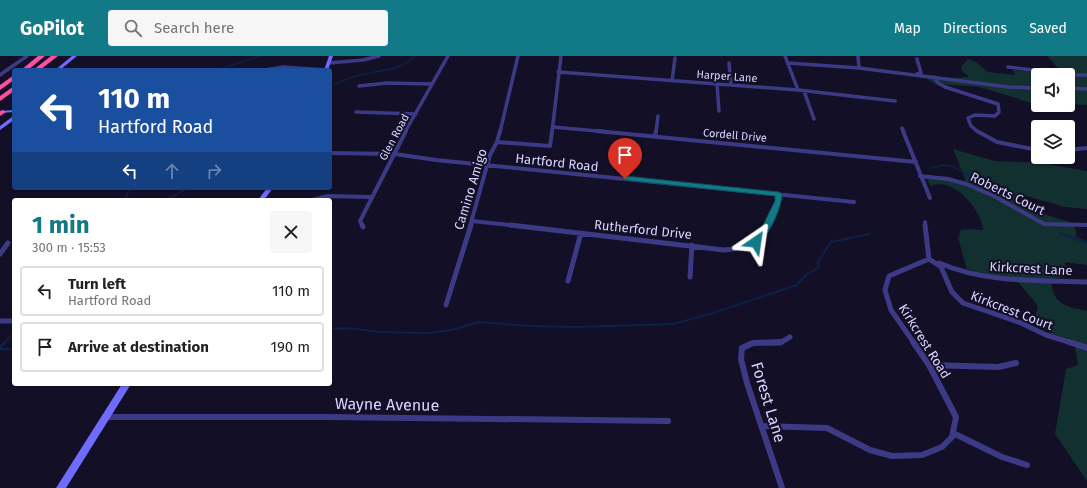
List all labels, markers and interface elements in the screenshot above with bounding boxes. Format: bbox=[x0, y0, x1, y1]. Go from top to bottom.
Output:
search box bbox=[108, 10, 388, 46]
text: GoPilot bbox=[20, 17, 84, 40]
icon: search bbox=[122, 17, 144, 39]
text: Search here bbox=[154, 19, 234, 37]
text: Map bbox=[894, 20, 921, 37]
text: Directions bbox=[943, 20, 1007, 37]
text: Saved bbox=[1029, 20, 1067, 37]
street label: Harper Lane bbox=[696, 68, 758, 85]
map controls bbox=[1031, 68, 1075, 164]
button: sound bbox=[1031, 68, 1075, 112]
text: 110 m bbox=[98, 82, 170, 115]
icon: left bbox=[32, 84, 84, 136]
street label: Glen Road bbox=[377, 112, 412, 163]
text: Hartford Road bbox=[98, 116, 213, 138]
button: layers bbox=[1031, 120, 1075, 164]
street label: Cordell Drive bbox=[703, 126, 767, 145]
pin bbox=[608, 138, 642, 179]
icon: arrive bbox=[614, 144, 636, 166]
street label: Camino Amigo bbox=[451, 147, 490, 232]
street label: Hartford Road bbox=[515, 151, 599, 174]
icon: left bbox=[119, 160, 141, 182]
icon: ahead bbox=[161, 160, 183, 182]
icon: right bbox=[203, 160, 225, 182]
street label: Roberts Court bbox=[968, 169, 1048, 218]
text: 1 min bbox=[32, 211, 90, 239]
button: close bbox=[270, 211, 312, 253]
street label: Rutherford Drive bbox=[593, 217, 692, 242]
position arrow bbox=[735, 221, 777, 263]
text: 300 m · 15:53 bbox=[32, 240, 106, 255]
street label: Kirkcrest Lane bbox=[989, 259, 1073, 278]
text: Turn left bbox=[68, 275, 126, 293]
icon: left bbox=[34, 280, 56, 302]
text: 110 m bbox=[272, 282, 310, 300]
street label: Kirkcrest Court bbox=[969, 288, 1055, 333]
text: Hartford Road bbox=[68, 293, 151, 308]
street label: Kirkcrest Road bbox=[896, 301, 953, 381]
icon: arrive bbox=[34, 336, 56, 358]
text: Arrive at destination bbox=[68, 338, 209, 356]
text: 190 m bbox=[270, 338, 310, 356]
street label: Forest Lane bbox=[747, 360, 790, 445]
street label: Wayne Avenue bbox=[335, 394, 439, 415]

